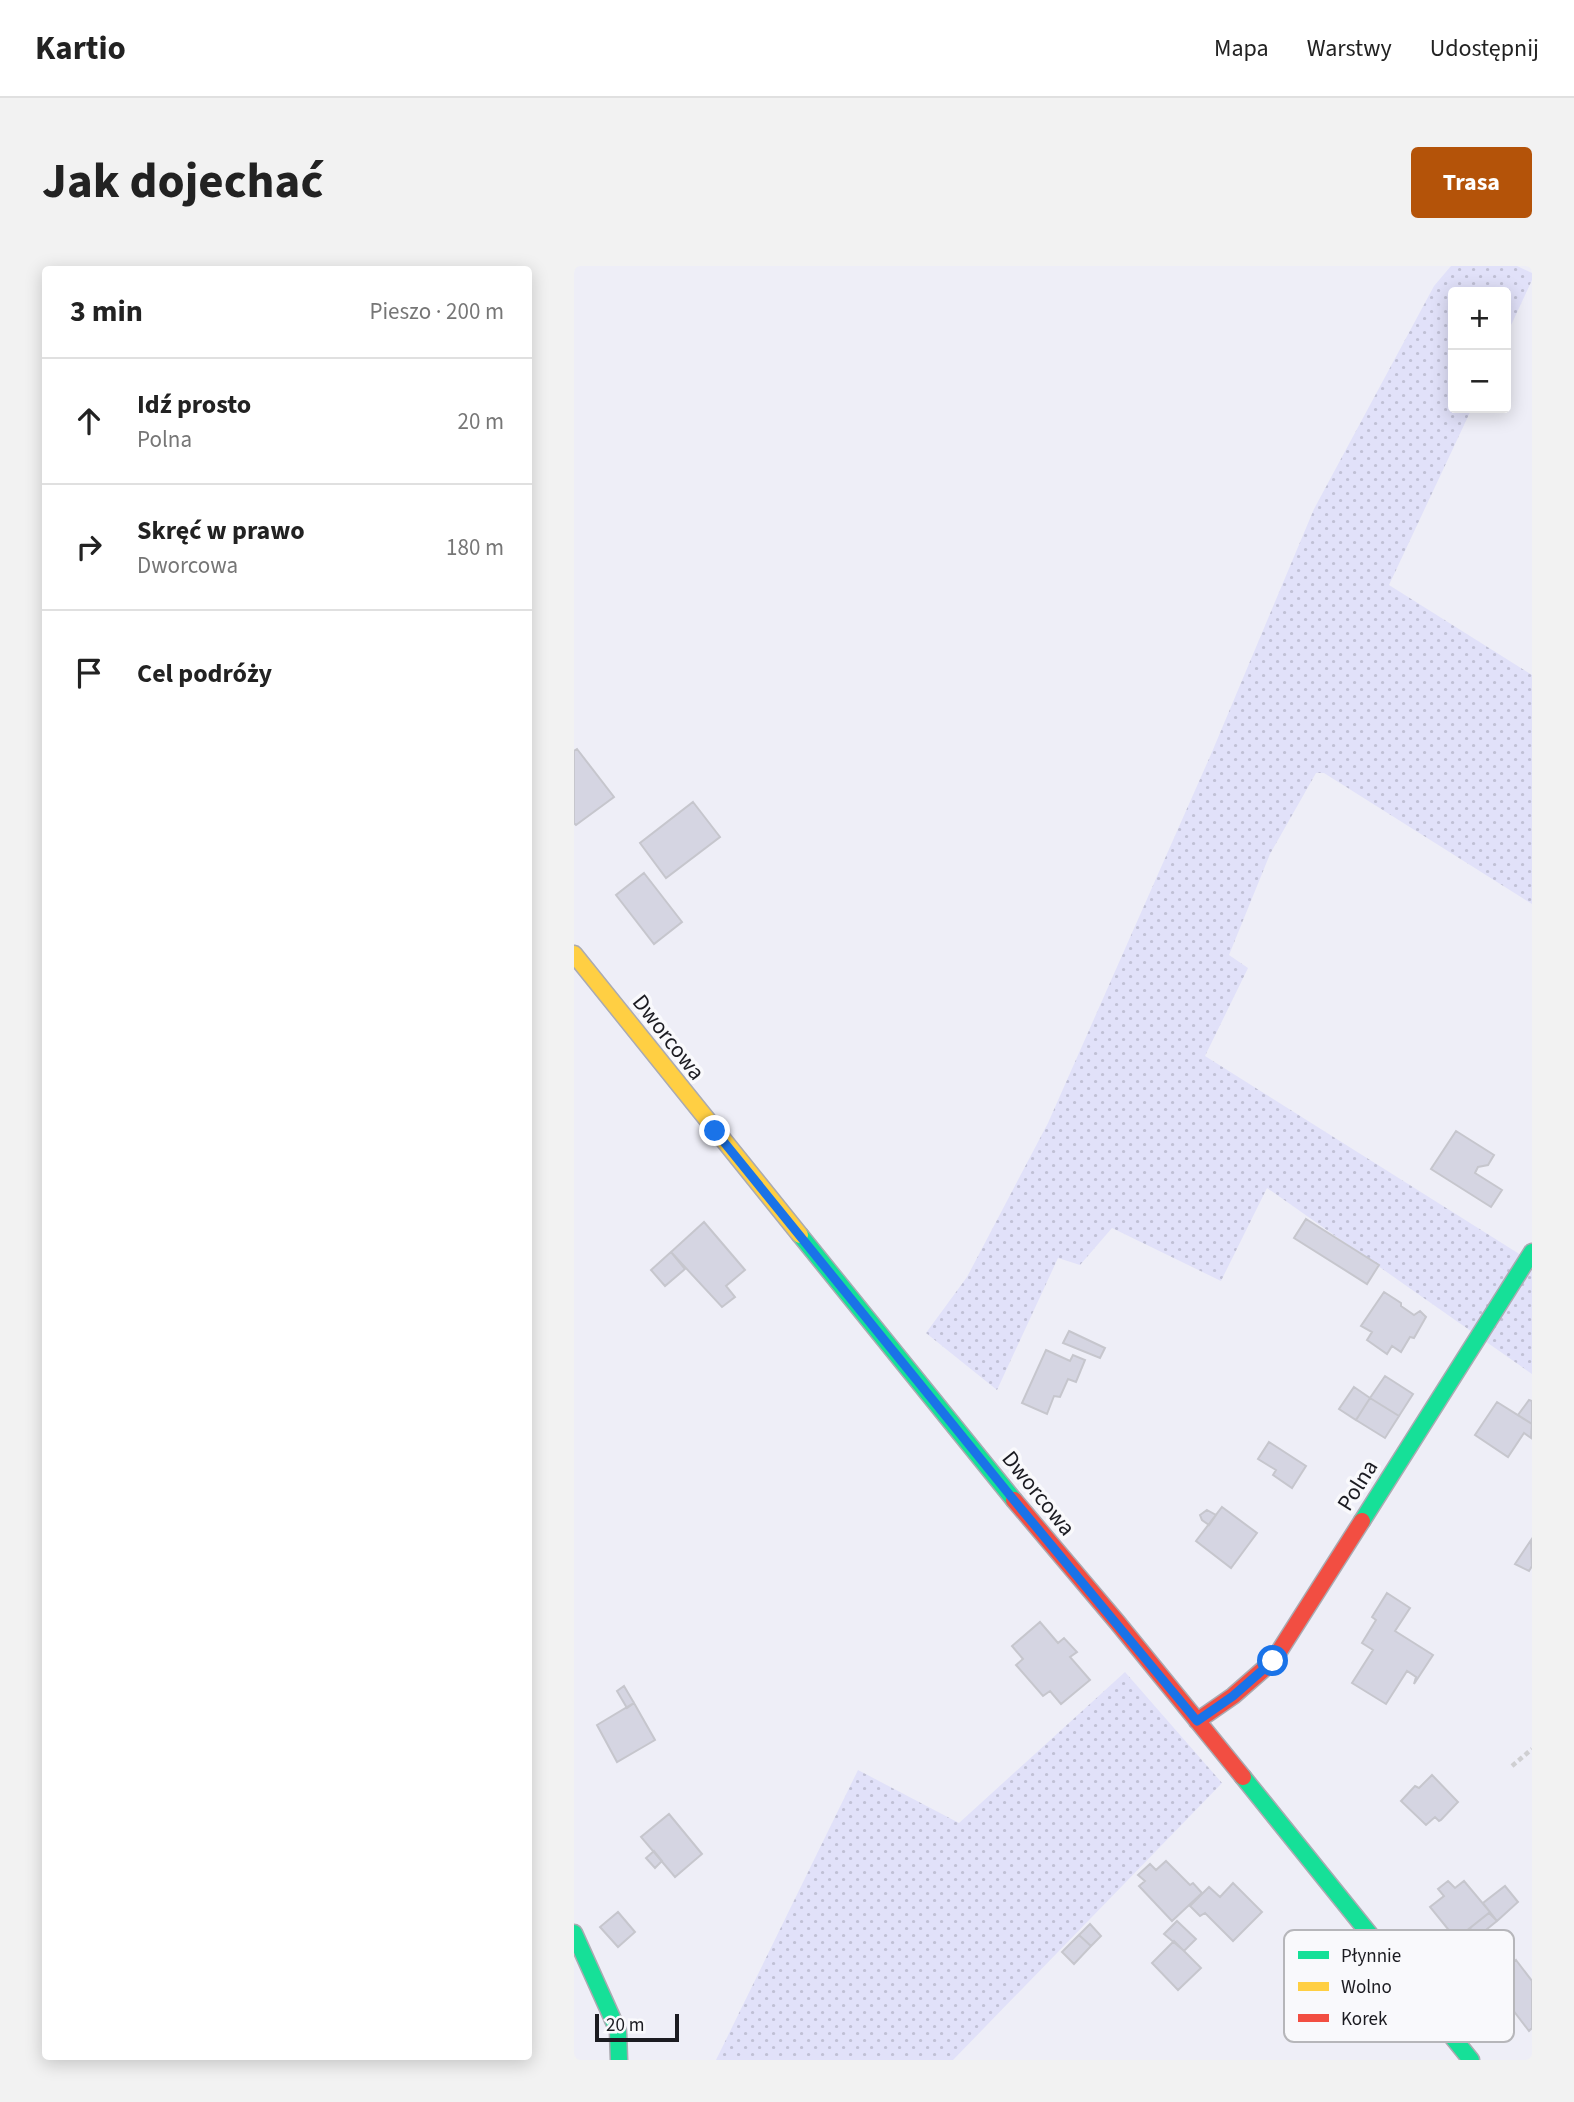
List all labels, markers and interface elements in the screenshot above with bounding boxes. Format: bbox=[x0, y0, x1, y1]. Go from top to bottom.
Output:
text: Kartio bbox=[35, 25, 126, 72]
text: Mapa bbox=[1214, 31, 1269, 66]
text: Warstwy bbox=[1307, 31, 1392, 66]
text: Udostępnij bbox=[1430, 31, 1539, 66]
text: Jak dojechać bbox=[42, 147, 323, 217]
button: Trasa bbox=[1411, 147, 1532, 218]
map controls bbox=[1448, 287, 1511, 413]
button: + bbox=[1448, 287, 1511, 350]
text: 3 min bbox=[70, 290, 143, 333]
text: Pieszo · 200 m bbox=[369, 295, 504, 328]
button: − bbox=[1448, 350, 1511, 413]
text: Idź prosto bbox=[137, 386, 251, 423]
icon: ahead bbox=[70, 402, 108, 440]
text: 20 m bbox=[457, 405, 504, 438]
text: Polna bbox=[137, 423, 192, 456]
text: Skręć w prawo bbox=[137, 512, 305, 549]
icon: right bbox=[70, 528, 108, 566]
text: 180 m bbox=[446, 531, 504, 564]
text: Dworcowa bbox=[137, 549, 238, 582]
icon: arrive bbox=[70, 654, 108, 692]
text: Cel podróży bbox=[137, 655, 272, 692]
street label: Dworcowa bbox=[624, 987, 713, 1087]
route end bbox=[699, 1115, 730, 1146]
street label: Dworcowa bbox=[994, 1444, 1083, 1543]
street label: Polna bbox=[1329, 1453, 1386, 1517]
route start bbox=[1257, 1645, 1288, 1676]
legend bbox=[1284, 1930, 1514, 2042]
text: Płynnie bbox=[1341, 1943, 1401, 1970]
text: Wolno bbox=[1341, 1974, 1392, 2001]
text: Korek bbox=[1341, 2006, 1388, 2033]
scale bar bbox=[595, 2011, 679, 2043]
text: 20 m bbox=[606, 2012, 644, 2039]

